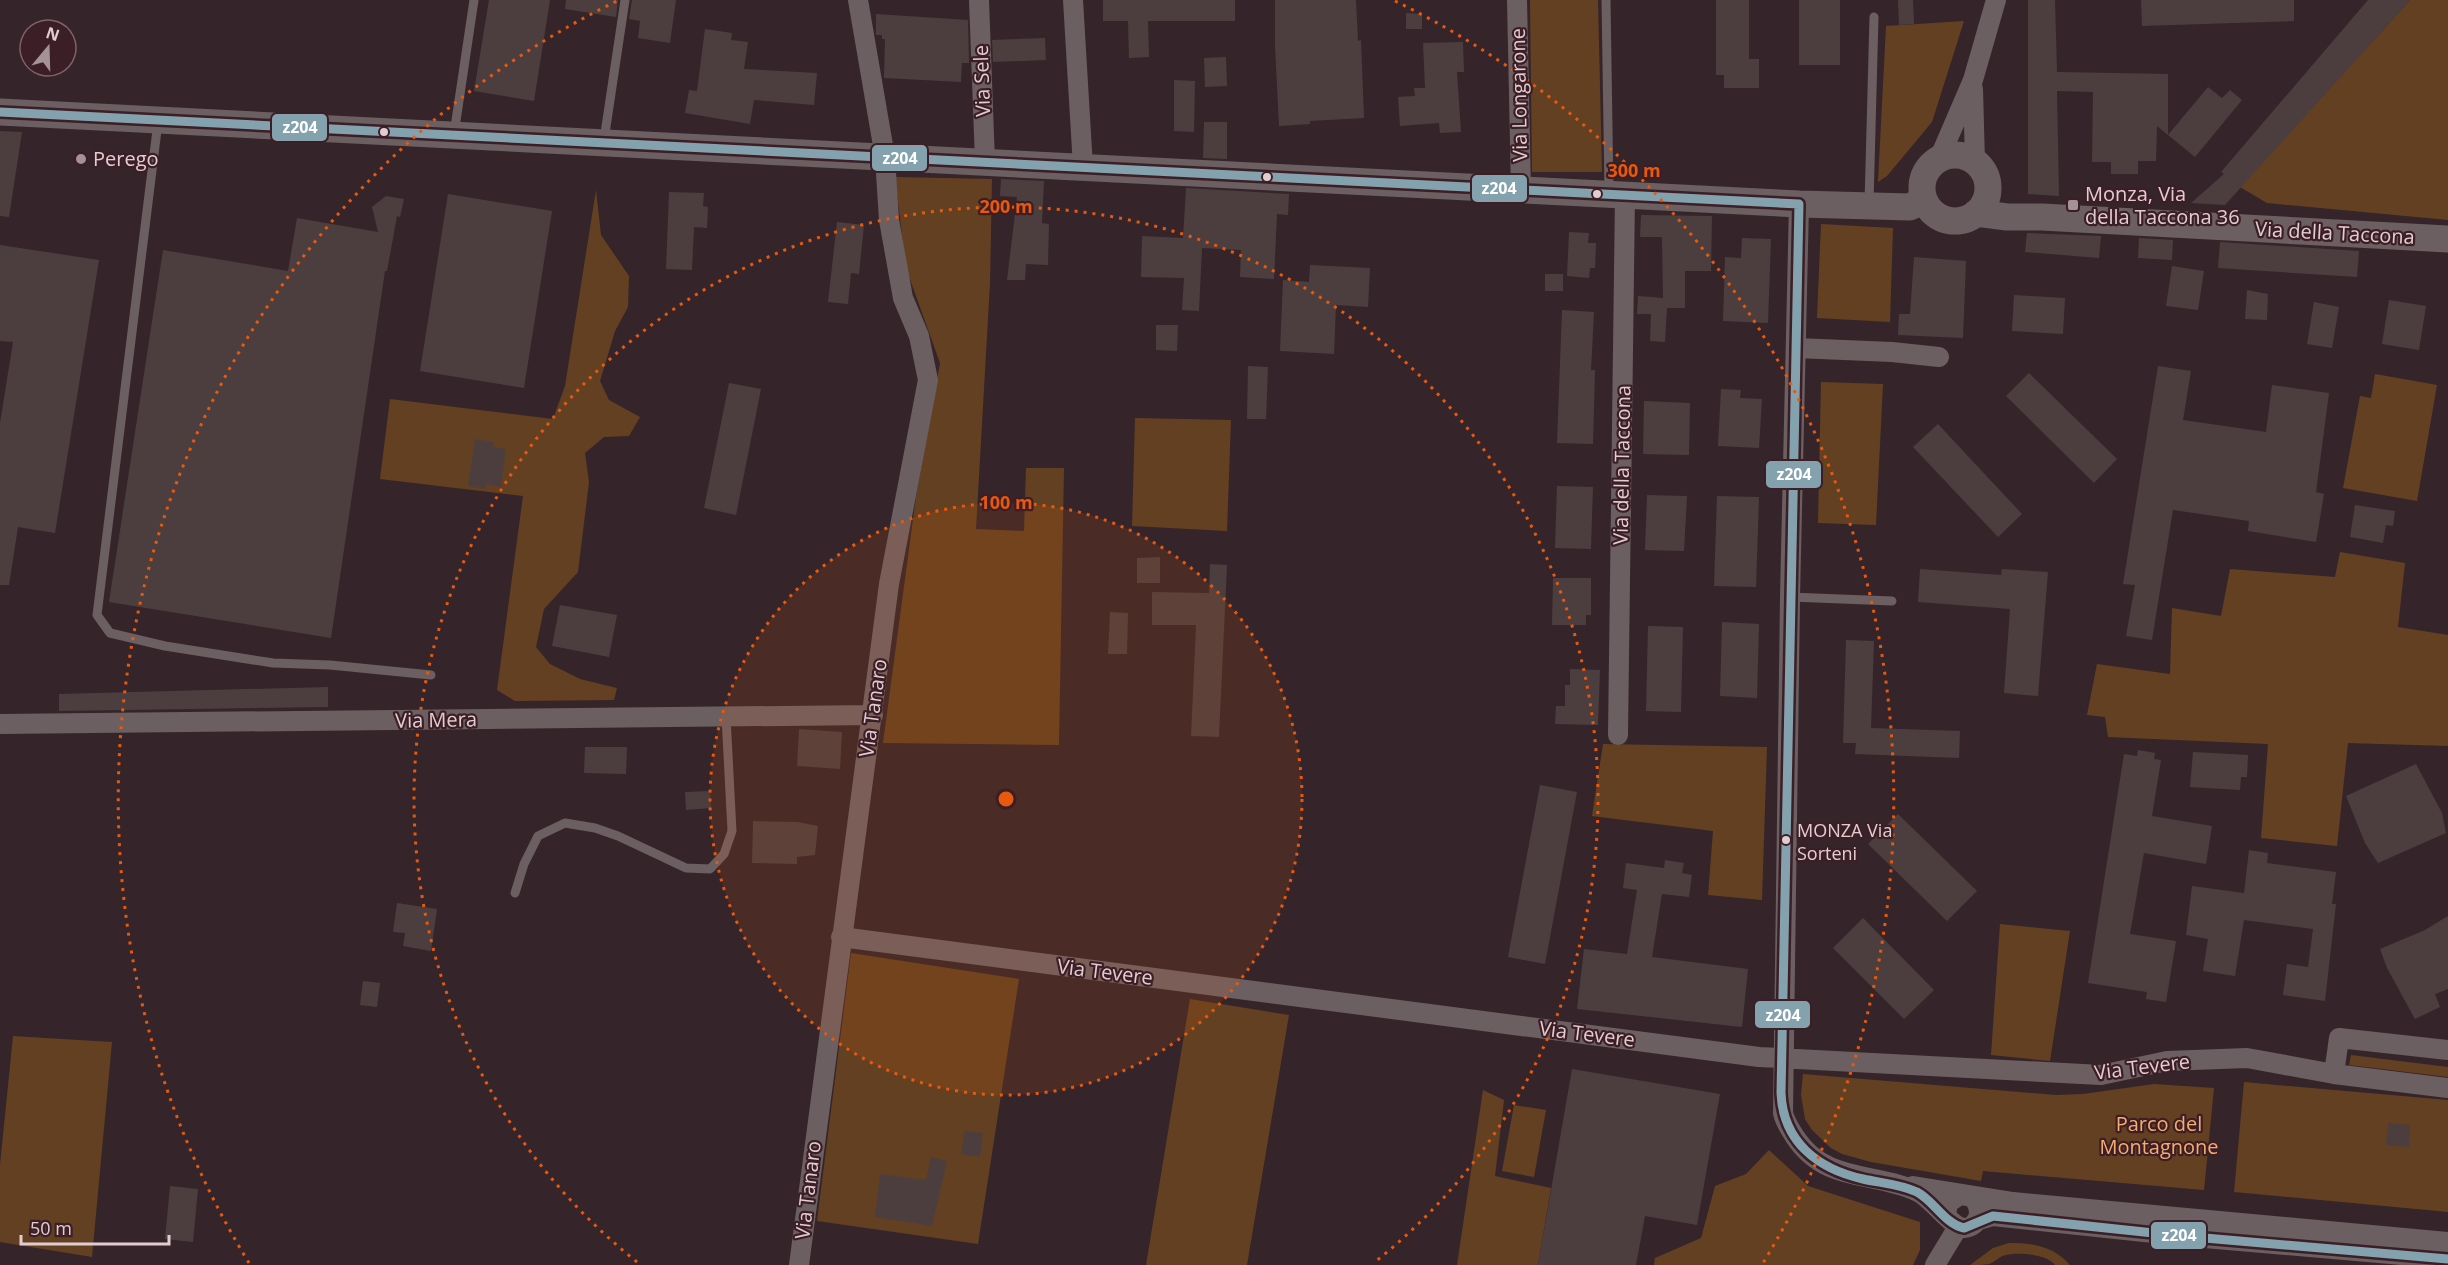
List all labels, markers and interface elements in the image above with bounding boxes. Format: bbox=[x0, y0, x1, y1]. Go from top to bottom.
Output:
north arrow bbox=[18, 18, 78, 78]
text: N bbox=[43, 21, 63, 46]
street label: Via Longarone bbox=[1504, 28, 1533, 162]
street label: Via Sele bbox=[967, 45, 996, 117]
line badge: z204 bbox=[271, 113, 328, 142]
text: z204 bbox=[282, 116, 318, 138]
unlabelled marker bbox=[378, 126, 390, 138]
line badge: z204 bbox=[871, 144, 928, 172]
place label: Perego bbox=[93, 145, 159, 172]
text: z204 bbox=[882, 147, 918, 169]
marker: Perego bbox=[74, 152, 88, 166]
text: 300 m bbox=[1607, 158, 1661, 182]
unlabelled marker bbox=[1261, 171, 1273, 183]
line badge: z204 bbox=[1471, 174, 1528, 203]
text: z204 bbox=[1481, 177, 1517, 199]
place label: Monza, Via della Taccona 36 bbox=[2085, 180, 2240, 230]
unlabelled marker bbox=[1591, 188, 1603, 200]
text: 200 m bbox=[979, 194, 1033, 218]
marker: Monza, Via della Taccona 36 bbox=[2066, 198, 2080, 212]
street label: Via della Taccona bbox=[2254, 215, 2416, 250]
street label: Via della Taccona bbox=[1607, 385, 1636, 545]
line badge: z204 bbox=[1765, 460, 1822, 489]
text: z204 bbox=[1776, 463, 1812, 485]
text: 100 m bbox=[979, 490, 1033, 514]
street label: Via Tanaro bbox=[852, 657, 893, 759]
street label: Via Mera bbox=[395, 705, 477, 734]
centre of rings bbox=[996, 789, 1016, 809]
place label: MONZA Via Sorteni bbox=[1797, 818, 1892, 865]
marker: MONZA Via Sorteni bbox=[1780, 834, 1792, 846]
street label: Via Tevere bbox=[1056, 952, 1154, 991]
line badge: z204 bbox=[1754, 1000, 1811, 1029]
text: z204 bbox=[1765, 1004, 1801, 1026]
street label: Via Tevere bbox=[1538, 1014, 1636, 1053]
street label: Via Tevere bbox=[2093, 1047, 2191, 1086]
park label: Parco del Montagnone bbox=[2099, 1110, 2219, 1160]
street label: Via Tanaro bbox=[788, 1139, 827, 1241]
scale bar bbox=[21, 1208, 170, 1246]
text: 50 m bbox=[30, 1216, 72, 1240]
line badge: z204 bbox=[2150, 1221, 2207, 1250]
text: z204 bbox=[2161, 1224, 2197, 1246]

